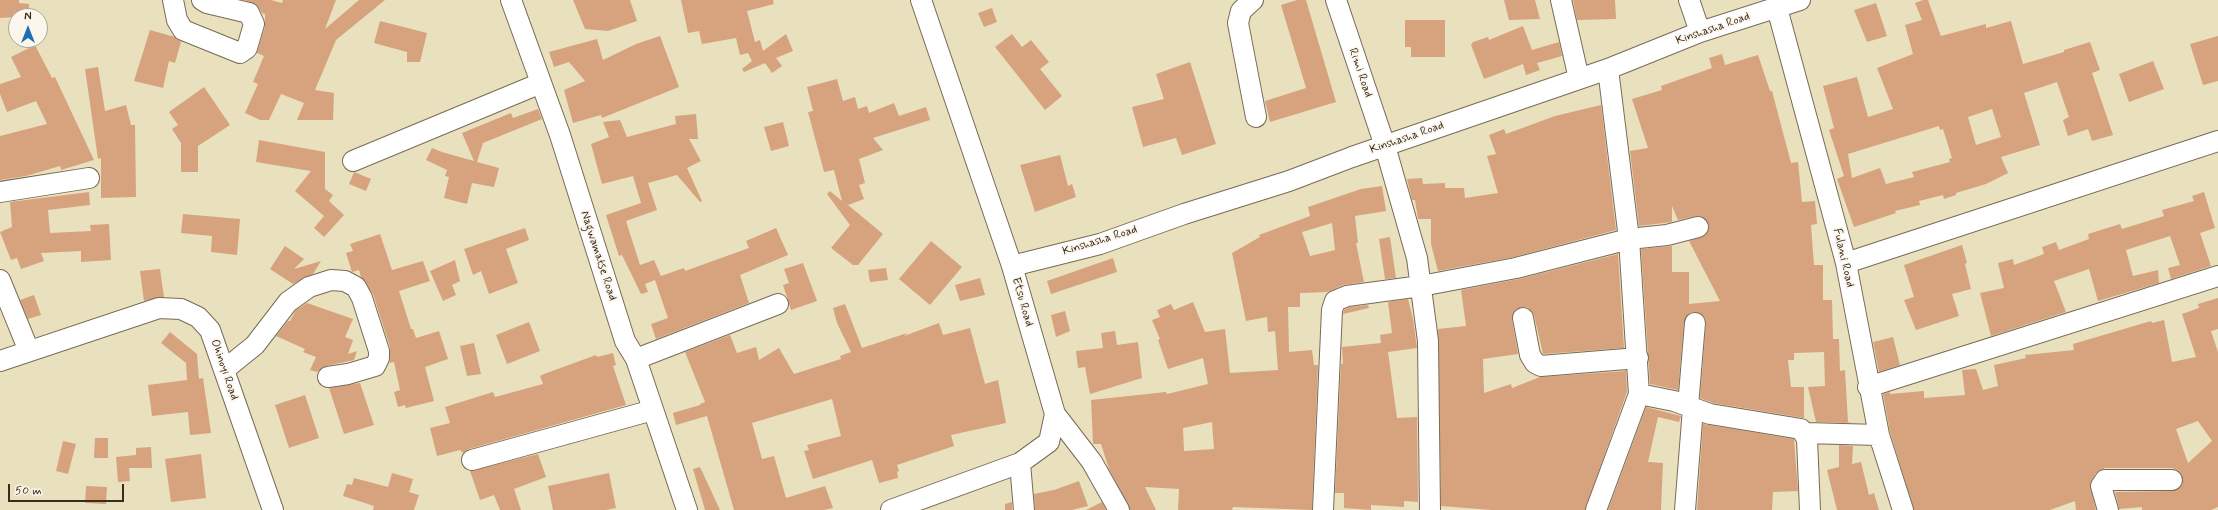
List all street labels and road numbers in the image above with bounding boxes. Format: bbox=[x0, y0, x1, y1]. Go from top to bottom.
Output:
street label: Kinshasha Road bbox=[1674, 10, 1752, 48]
street label: Rimi Road bbox=[1345, 46, 1375, 100]
street label: Kinshasha Road bbox=[1368, 119, 1446, 157]
street label: Nagwamatse Road bbox=[577, 209, 619, 303]
street label: Kinshasha Road bbox=[1061, 223, 1139, 259]
street label: Fulani Road bbox=[1829, 227, 1857, 289]
street label: Etsu Road bbox=[1008, 276, 1036, 328]
street label: Ohinoyi Road bbox=[207, 338, 241, 402]

